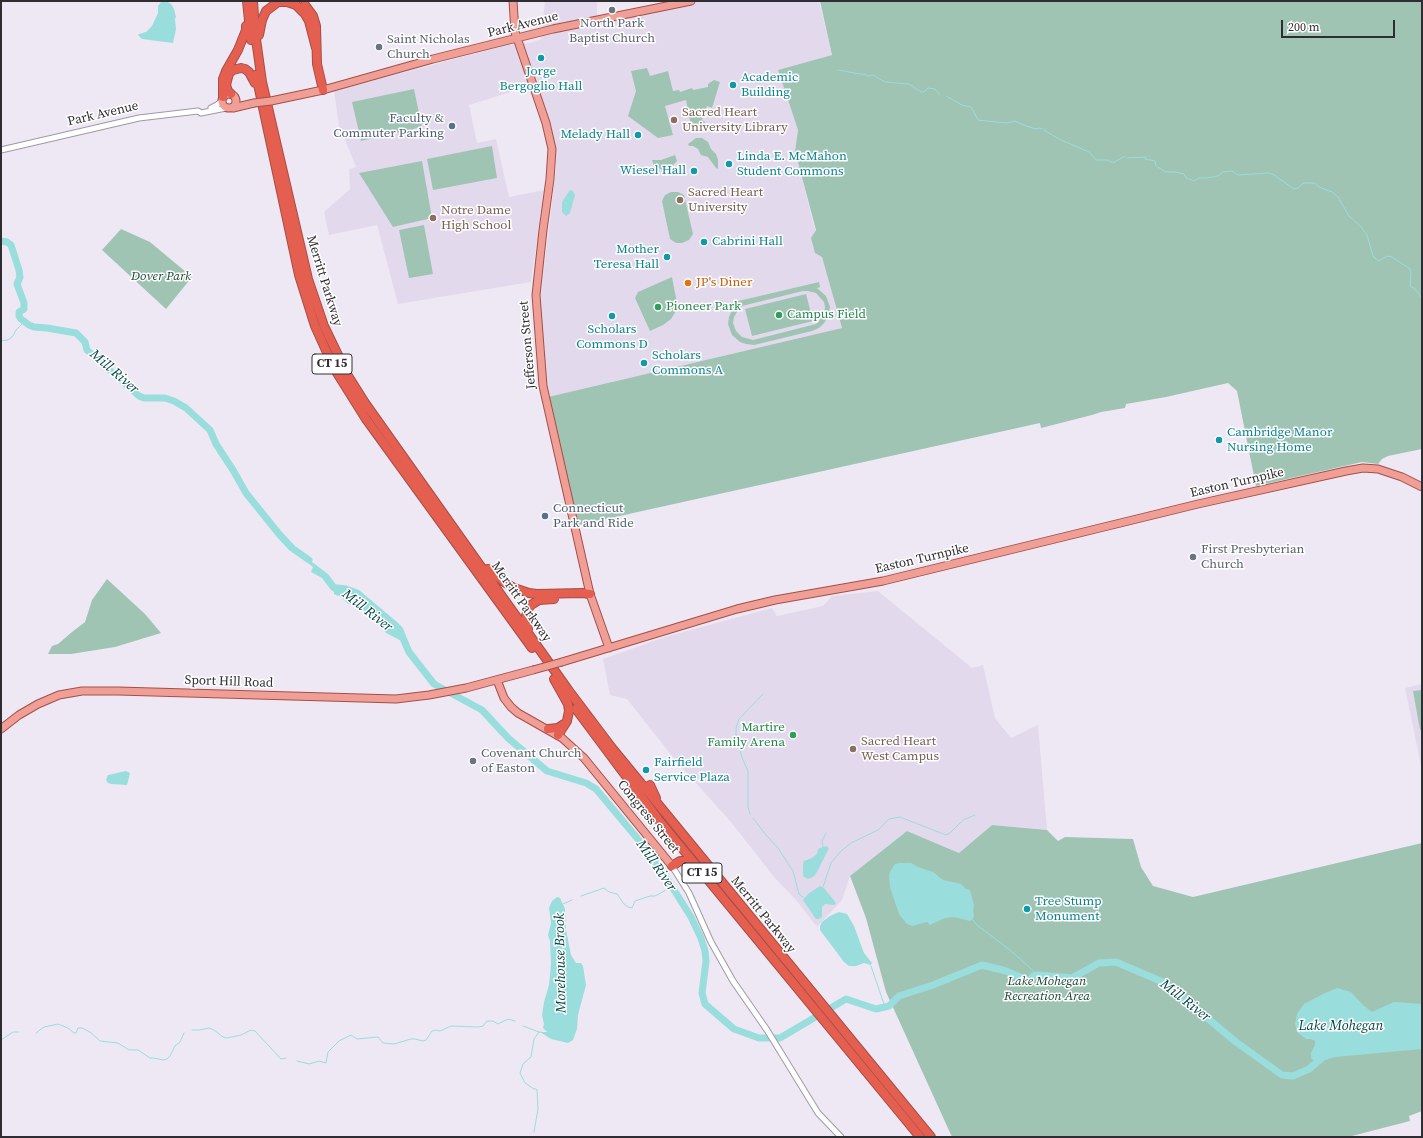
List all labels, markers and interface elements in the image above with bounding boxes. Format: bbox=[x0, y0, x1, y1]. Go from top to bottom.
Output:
marker: North Park Baptist Church bbox=[607, 5, 617, 15]
street label: Park Avenue bbox=[486, 9, 560, 41]
scale bar bbox=[1283, 12, 1397, 38]
place label: North Park Baptist Church bbox=[569, 16, 655, 47]
text: 200 m bbox=[1288, 19, 1320, 35]
place label: Saint Nicholas Church bbox=[387, 32, 470, 63]
marker: Saint Nicholas Church bbox=[374, 42, 384, 52]
marker: Jorge Bergoglio Hall bbox=[536, 53, 546, 63]
place label: Jorge Bergoglio Hall bbox=[500, 64, 582, 95]
place label: Academic Building bbox=[741, 70, 798, 101]
marker: Academic Building bbox=[728, 80, 738, 90]
street label: Park Avenue bbox=[66, 98, 140, 130]
place label: Sacred Heart University Library bbox=[682, 105, 788, 136]
place label: Faculty & Commuter Parking bbox=[333, 111, 444, 142]
marker: Sacred Heart University Library bbox=[669, 115, 679, 125]
marker: Faculty & Commuter Parking bbox=[447, 121, 457, 131]
place label: Melady Hall bbox=[560, 127, 630, 143]
marker: Melady Hall bbox=[633, 130, 643, 140]
place label: Linda E. McMahon Student Commons bbox=[737, 149, 847, 180]
marker: Linda E. McMahon Student Commons bbox=[724, 159, 734, 169]
place label: Wiesel Hall bbox=[620, 163, 686, 179]
marker: Wiesel Hall bbox=[689, 166, 699, 176]
place label: Sacred Heart University bbox=[688, 185, 763, 216]
marker: Sacred Heart University bbox=[675, 195, 685, 205]
place label: Notre Dame High School bbox=[441, 203, 511, 234]
marker: Notre Dame High School bbox=[428, 213, 438, 223]
street label: Merritt Parkway bbox=[303, 234, 345, 328]
place label: Cabrini Hall bbox=[712, 234, 783, 250]
marker: Cabrini Hall bbox=[699, 237, 709, 247]
place label: Mother Teresa Hall bbox=[594, 242, 659, 273]
marker: Mother Teresa Hall bbox=[662, 252, 672, 262]
park label: Dover Park bbox=[131, 269, 191, 285]
place label: JP's Diner bbox=[696, 275, 752, 291]
marker: JP's Diner bbox=[683, 278, 693, 288]
place label: Pioneer Park bbox=[666, 299, 741, 315]
street label: Jefferson Street bbox=[516, 300, 540, 390]
marker: Pioneer Park bbox=[653, 302, 663, 312]
place label: Campus Field bbox=[787, 307, 866, 323]
marker: Campus Field bbox=[774, 310, 784, 320]
marker: Scholars Commons D bbox=[607, 311, 617, 321]
place label: Scholars Commons D bbox=[576, 322, 648, 353]
water label: Mill River bbox=[86, 346, 142, 398]
place label: Scholars Commons A bbox=[652, 348, 723, 379]
road number: CT 15 bbox=[312, 354, 352, 374]
marker: Scholars Commons A bbox=[639, 358, 649, 368]
place label: Cambridge Manor Nursing Home bbox=[1227, 425, 1332, 456]
marker: Cambridge Manor Nursing Home bbox=[1214, 435, 1224, 445]
street label: Easton Turnpike bbox=[1189, 465, 1285, 501]
place label: Connecticut Park and Ride bbox=[553, 501, 634, 532]
marker: Connecticut Park and Ride bbox=[540, 511, 550, 521]
street label: Easton Turnpike bbox=[874, 541, 970, 577]
place label: First Presbyterian Church bbox=[1201, 542, 1304, 573]
marker: First Presbyterian Church bbox=[1188, 552, 1198, 562]
street label: Merritt Parkway bbox=[488, 559, 554, 645]
water label: Mill River bbox=[338, 586, 396, 636]
street label: Sport Hill Road bbox=[184, 673, 274, 691]
place label: Martire Family Arena bbox=[707, 720, 785, 751]
marker: Martire Family Arena bbox=[788, 730, 798, 740]
place label: Sacred Heart West Campus bbox=[861, 734, 939, 765]
marker: Sacred Heart West Campus bbox=[848, 744, 858, 754]
place label: Covenant Church of Easton bbox=[481, 746, 582, 777]
place label: Fairfield Service Plaza bbox=[654, 755, 730, 786]
marker: Covenant Church of Easton bbox=[468, 756, 478, 766]
marker: Fairfield Service Plaza bbox=[641, 765, 651, 775]
street label: Congress Street bbox=[614, 777, 682, 857]
water label: Mill River bbox=[632, 837, 680, 895]
road number: CT 15 bbox=[682, 863, 722, 883]
street label: Merritt Parkway bbox=[727, 874, 799, 956]
place label: Tree Stump Monument bbox=[1035, 894, 1102, 925]
marker: Tree Stump Monument bbox=[1022, 904, 1032, 914]
water label: Morehouse Brook bbox=[552, 913, 570, 1013]
park label: Lake Mohegan Recreation Area bbox=[1004, 974, 1090, 1005]
water label: Mill River bbox=[1156, 976, 1214, 1026]
water label: Lake Mohegan bbox=[1299, 1018, 1383, 1034]

